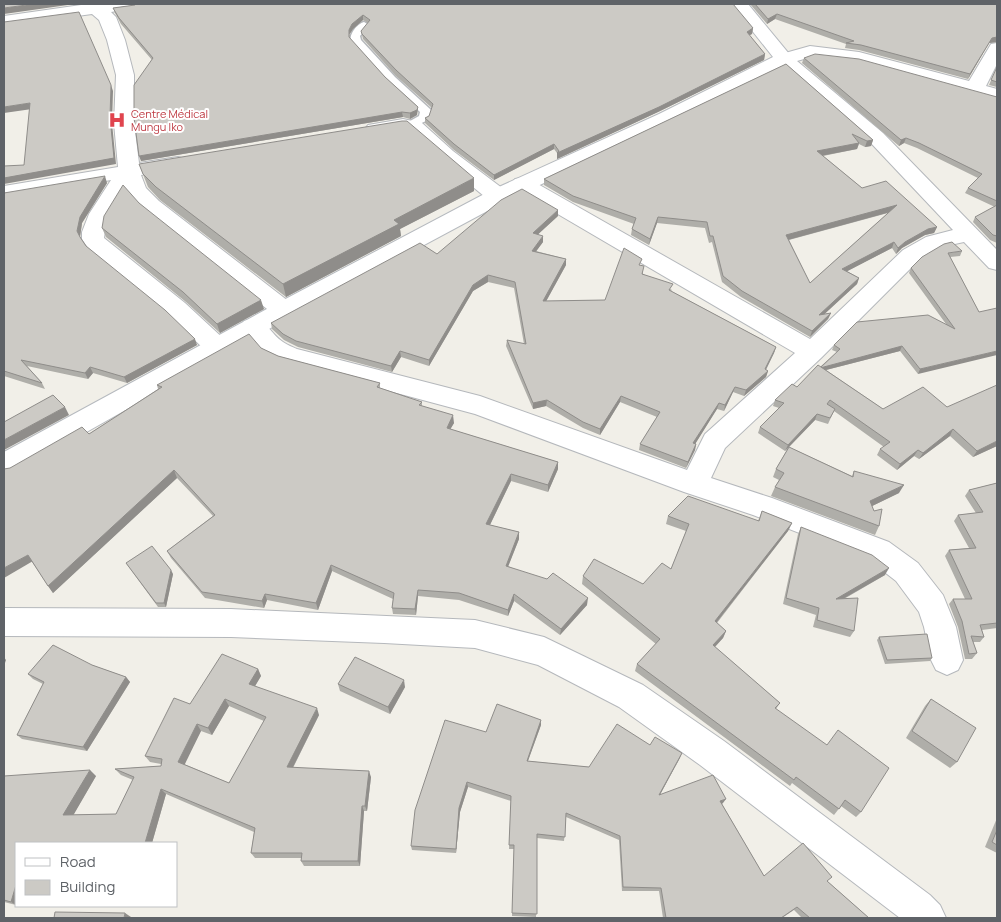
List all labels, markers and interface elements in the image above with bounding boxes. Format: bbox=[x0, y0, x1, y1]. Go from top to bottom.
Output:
place label: Centre Médical Mungu Iko bbox=[131, 106, 208, 134]
hospital icon: Centre Médical Mungu Iko bbox=[107, 110, 127, 130]
legend bbox=[15, 842, 178, 907]
text: Road bbox=[60, 851, 96, 872]
text: Building bbox=[60, 876, 115, 897]

